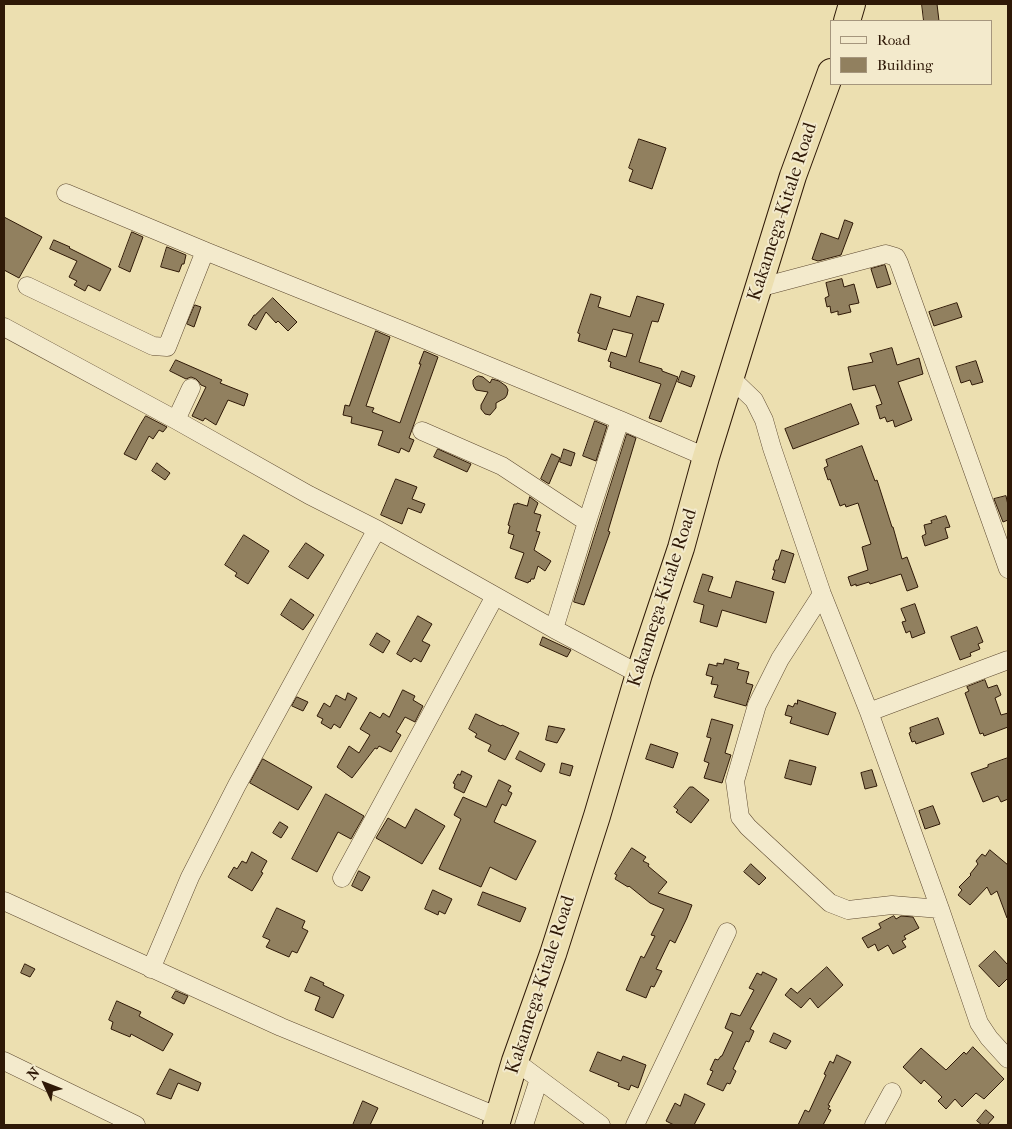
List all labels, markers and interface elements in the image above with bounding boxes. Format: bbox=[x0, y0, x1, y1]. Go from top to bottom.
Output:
legend bbox=[830, 20, 992, 85]
text: Road bbox=[877, 31, 910, 49]
text: Building bbox=[877, 56, 933, 74]
street label: Kakamega-Kitale Road bbox=[743, 120, 823, 304]
street label: Kakamega-Kitale Road bbox=[623, 506, 703, 690]
street label: Kakamega-Kitale Road bbox=[501, 893, 581, 1077]
north arrow bbox=[20, 1059, 70, 1109]
text: N bbox=[24, 1064, 44, 1083]

